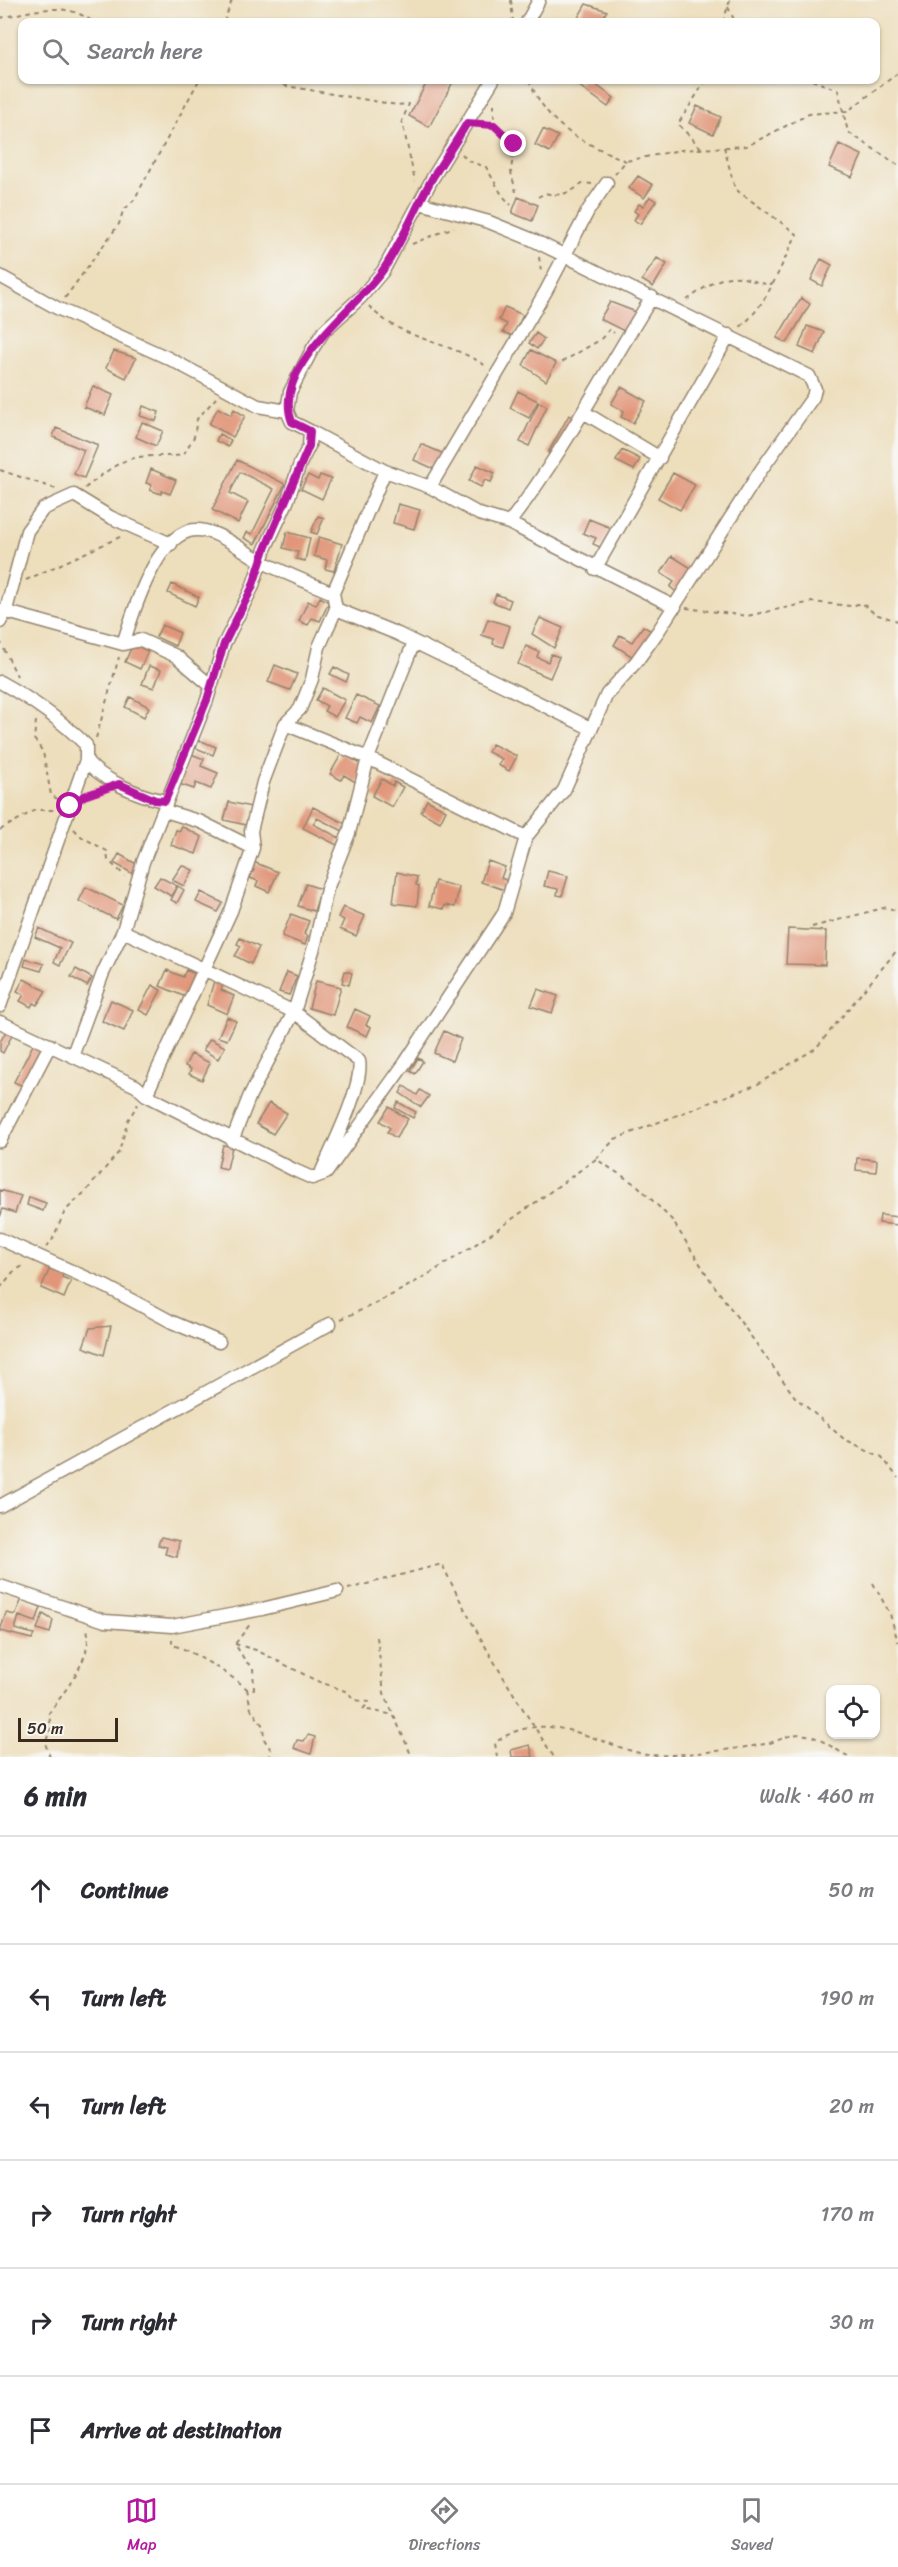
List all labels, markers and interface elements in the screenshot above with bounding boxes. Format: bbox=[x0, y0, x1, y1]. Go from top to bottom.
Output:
search box bbox=[18, 18, 880, 84]
text: Search here bbox=[87, 32, 203, 71]
icon: search bbox=[39, 35, 72, 68]
route end bbox=[500, 130, 526, 156]
route start bbox=[56, 792, 82, 818]
map controls bbox=[826, 1685, 880, 1739]
button: locate bbox=[826, 1685, 880, 1739]
text: 50 m bbox=[27, 1714, 63, 1743]
scale bar bbox=[18, 1715, 118, 1742]
text: 6 min bbox=[24, 1773, 87, 1819]
text: Walk · 460 m bbox=[759, 1779, 874, 1814]
text: Continue bbox=[81, 1871, 169, 1910]
text: 50 m bbox=[829, 1873, 874, 1908]
icon: ahead bbox=[24, 1874, 57, 1907]
text: Turn left bbox=[81, 1979, 166, 2018]
text: 190 m bbox=[820, 1981, 874, 2016]
icon: left bbox=[24, 1982, 57, 2015]
text: Turn left bbox=[81, 2087, 166, 2126]
text: 20 m bbox=[829, 2089, 874, 2124]
icon: left bbox=[24, 2090, 57, 2123]
text: Turn right bbox=[81, 2195, 176, 2234]
text: 170 m bbox=[821, 2197, 874, 2232]
icon: right bbox=[24, 2198, 57, 2231]
text: Turn right bbox=[81, 2303, 176, 2342]
text: 30 m bbox=[830, 2305, 874, 2340]
icon: right bbox=[24, 2306, 57, 2339]
text: Arrive at destination bbox=[81, 2411, 282, 2450]
icon: arrive bbox=[24, 2414, 57, 2447]
tab: Map bbox=[125, 2494, 158, 2559]
tab: Directions bbox=[409, 2494, 480, 2559]
tab: Saved bbox=[731, 2494, 773, 2559]

